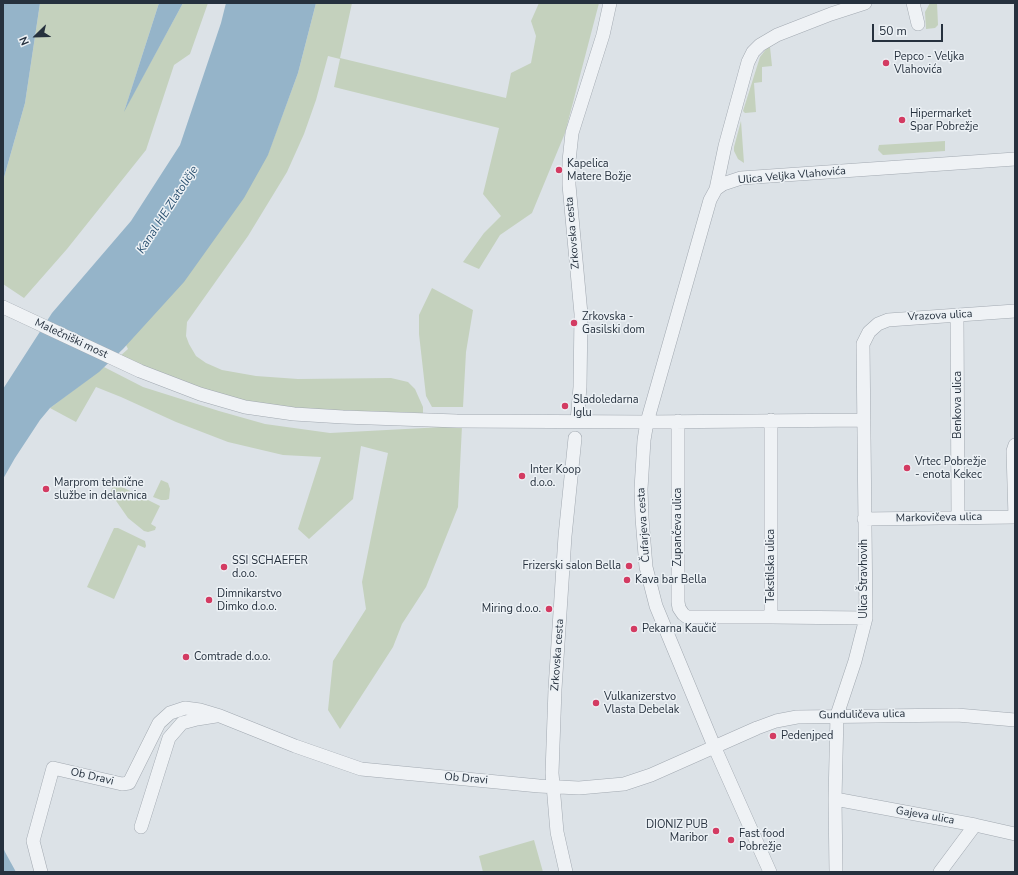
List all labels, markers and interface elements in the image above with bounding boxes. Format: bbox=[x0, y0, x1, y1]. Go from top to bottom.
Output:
north arrow bbox=[16, 16, 56, 56]
scale bar bbox=[874, 16, 945, 42]
text: 50 m bbox=[879, 23, 907, 39]
text: N bbox=[16, 34, 33, 48]
place label: Pepco - Veljka Vlahovića bbox=[894, 50, 964, 76]
marker: Pepco - Veljka Vlahovića bbox=[881, 58, 891, 68]
place label: Hipermarket Spar Pobrežje bbox=[910, 107, 978, 133]
marker: Hipermarket Spar Pobrežje bbox=[897, 115, 907, 125]
place label: Kapelica Matere Božje bbox=[567, 157, 631, 183]
water label: Kanal HE Zlatoličje bbox=[134, 163, 202, 257]
marker: Kapelica Matere Božje bbox=[554, 165, 564, 175]
street label: Ulica Veljka Vlahovića bbox=[737, 165, 847, 187]
street label: Zrkovska cesta bbox=[563, 196, 583, 270]
street label: Vrazova ulica bbox=[907, 308, 973, 324]
place label: Zrkovska - Gasilski dom bbox=[582, 310, 645, 336]
street label: Malečniški most bbox=[32, 316, 110, 362]
marker: Zrkovska - Gasilski dom bbox=[569, 318, 579, 328]
street label: Benkova ulica bbox=[951, 371, 965, 439]
place label: Sladoledarna Iglu bbox=[573, 393, 639, 419]
marker: Sladoledarna Iglu bbox=[560, 401, 570, 411]
place label: Vrtec Pobrežje - enota Kekec bbox=[915, 455, 986, 481]
place label: Inter Koop d.o.o. bbox=[530, 463, 581, 489]
marker: Vrtec Pobrežje - enota Kekec bbox=[902, 463, 912, 473]
marker: Inter Koop d.o.o. bbox=[517, 471, 527, 481]
place label: Marprom tehnične službe in delavnica bbox=[54, 476, 147, 502]
marker: Marprom tehnične službe in delavnica bbox=[41, 484, 51, 494]
street label: Čufarjeva cesta bbox=[635, 487, 653, 563]
street label: Zupančeva ulica bbox=[671, 488, 685, 566]
street label: Markovičeva ulica bbox=[896, 511, 982, 525]
street label: Tekstilska ulica bbox=[764, 529, 778, 603]
street label: Ulica Štravhovih bbox=[857, 539, 871, 619]
place label: SSI SCHAEFER d.o.o. bbox=[232, 554, 308, 580]
place label: Frizerski salon Bella bbox=[523, 559, 621, 573]
marker: Frizerski salon Bella bbox=[624, 561, 634, 571]
marker: SSI SCHAEFER d.o.o. bbox=[219, 562, 229, 572]
place label: Kava bar Bella bbox=[635, 573, 706, 587]
marker: Kava bar Bella bbox=[622, 575, 632, 585]
place label: Dimnikarstvo Dimko d.o.o. bbox=[217, 587, 282, 613]
marker: Dimnikarstvo Dimko d.o.o. bbox=[204, 595, 214, 605]
place label: Miring d.o.o. bbox=[482, 602, 541, 616]
marker: Miring d.o.o. bbox=[544, 604, 554, 614]
street label: Zrkovska cesta bbox=[549, 618, 567, 692]
place label: Pekarna Kaučič bbox=[642, 622, 716, 636]
marker: Pekarna Kaučič bbox=[629, 624, 639, 634]
place label: Comtrade d.o.o. bbox=[194, 650, 270, 664]
marker: Comtrade d.o.o. bbox=[181, 652, 191, 662]
place label: Vulkanizerstvo Vlasta Debelak bbox=[604, 690, 679, 716]
marker: Vulkanizerstvo Vlasta Debelak bbox=[591, 698, 601, 708]
street label: Gunduličeva ulica bbox=[819, 708, 905, 722]
place label: Pedenjped bbox=[781, 729, 833, 743]
marker: Pedenjped bbox=[768, 731, 778, 741]
street label: Ob Dravi bbox=[69, 766, 115, 788]
street label: Ob Dravi bbox=[444, 771, 488, 787]
street label: Gajeva ulica bbox=[895, 804, 955, 828]
place label: DIONIZ PUB Maribor bbox=[646, 818, 708, 844]
marker: DIONIZ PUB Maribor bbox=[711, 826, 721, 836]
place label: Fast food Pobrežje bbox=[739, 827, 785, 853]
marker: Fast food Pobrežje bbox=[726, 835, 736, 845]

